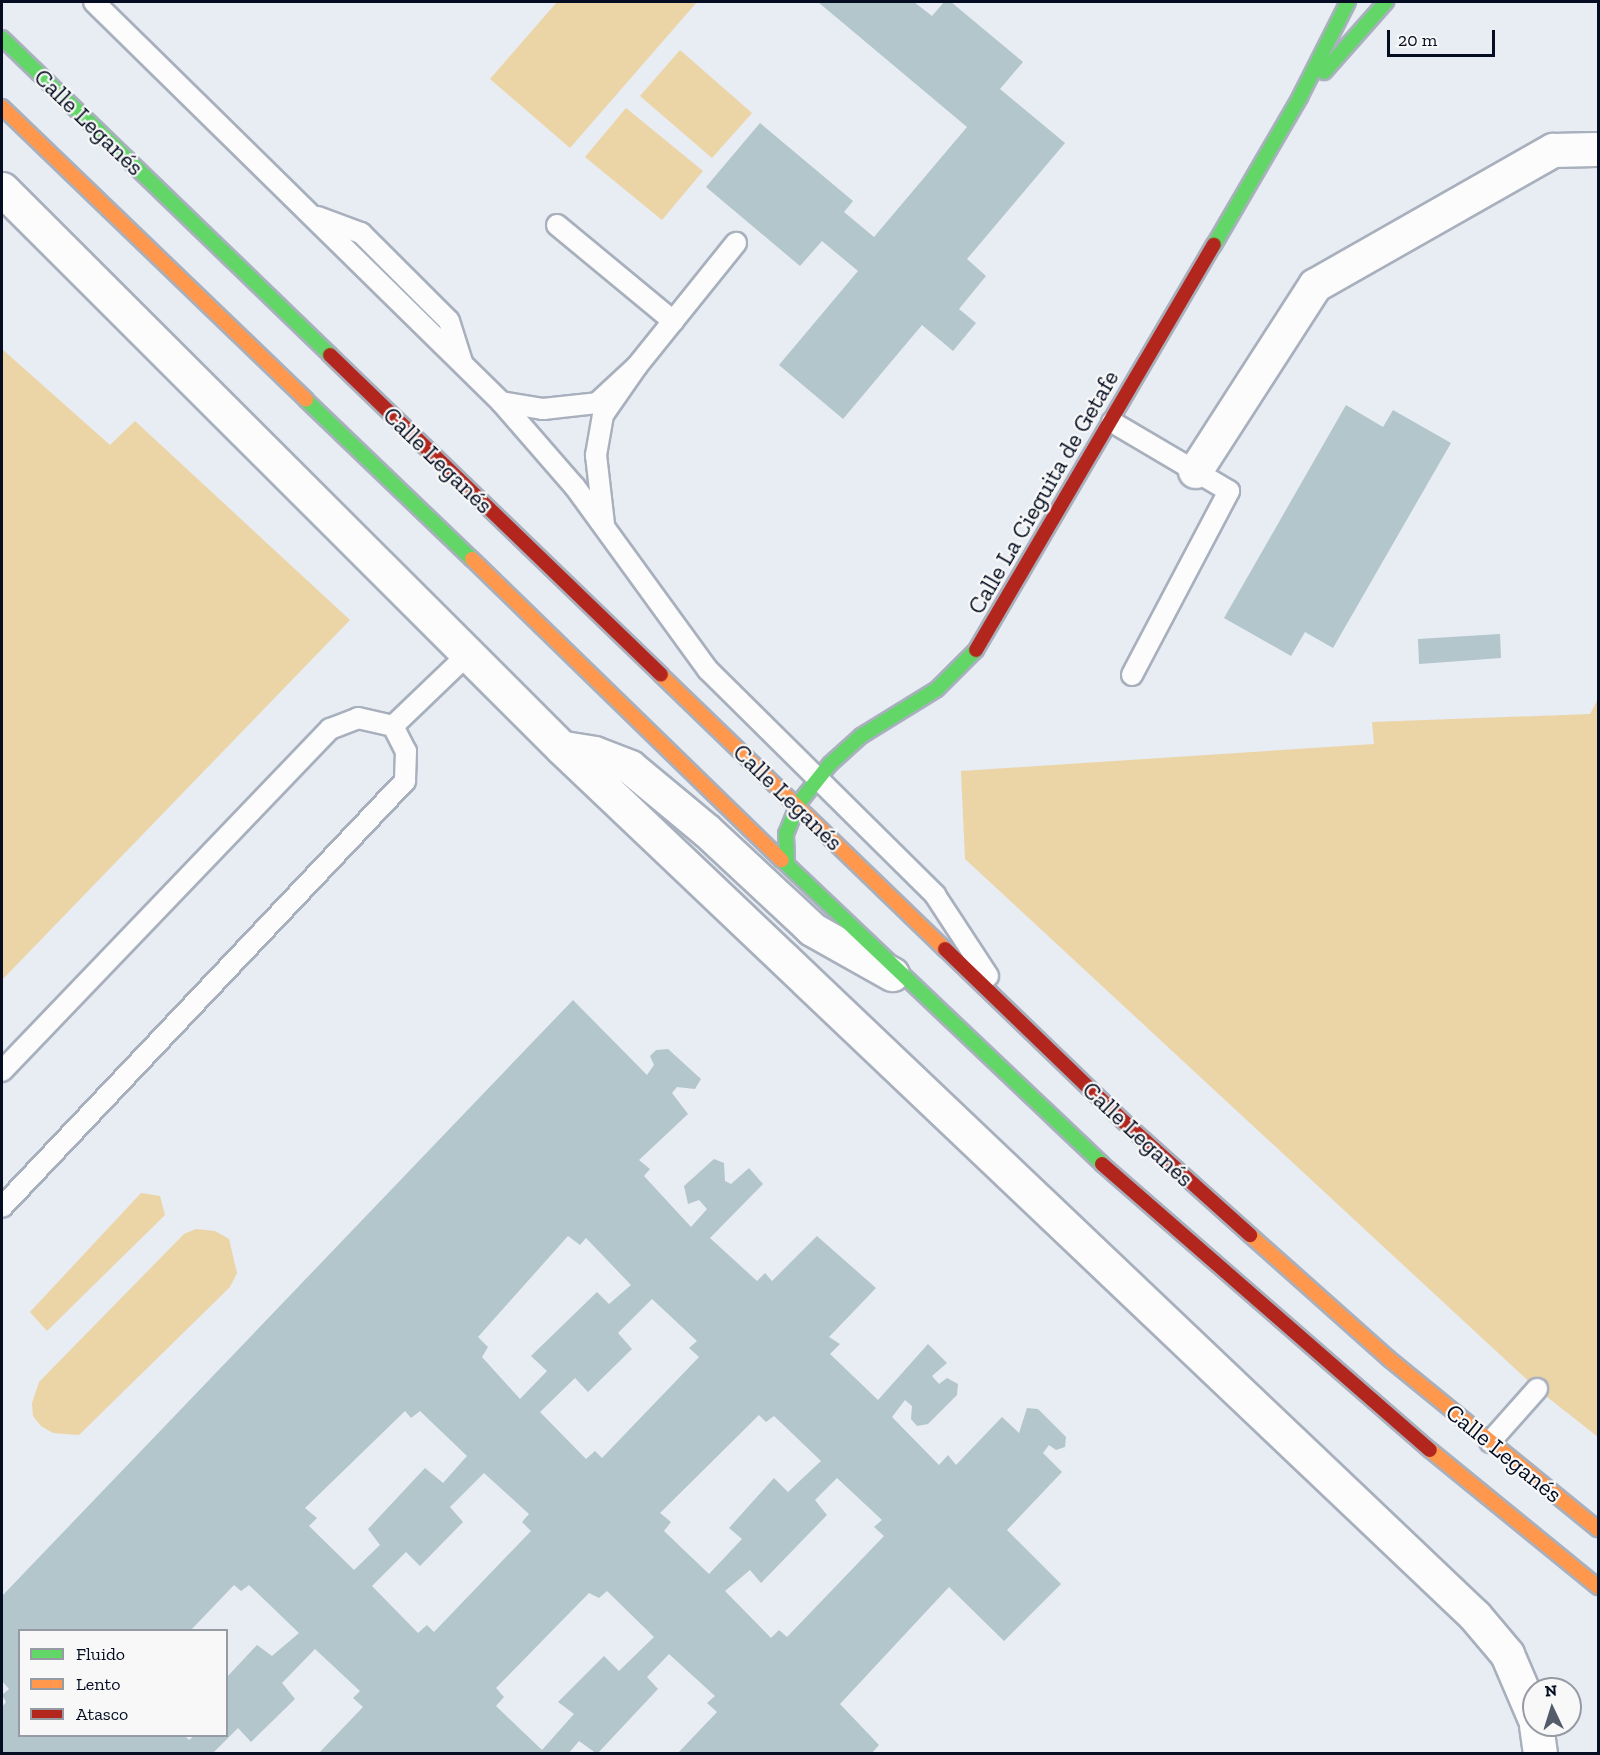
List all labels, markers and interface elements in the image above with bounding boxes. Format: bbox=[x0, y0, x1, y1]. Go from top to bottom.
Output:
scale bar bbox=[1390, 18, 1498, 56]
text: 20 m bbox=[1398, 29, 1437, 51]
street label: Calle Leganés bbox=[28, 63, 150, 181]
street label: Calle La Cieguita de Getafe bbox=[961, 365, 1125, 619]
street label: Calle Leganés bbox=[377, 401, 499, 519]
street label: Calle Leganés bbox=[727, 738, 849, 856]
street label: Calle Leganés bbox=[1077, 1075, 1199, 1193]
street label: Calle Leganés bbox=[1440, 1397, 1568, 1509]
legend bbox=[18, 1629, 228, 1737]
text: Fluido bbox=[76, 1643, 125, 1665]
text: Lento bbox=[76, 1673, 121, 1695]
north arrow bbox=[1522, 1677, 1582, 1737]
text: N bbox=[1544, 1681, 1558, 1700]
text: Atasco bbox=[76, 1703, 128, 1725]

